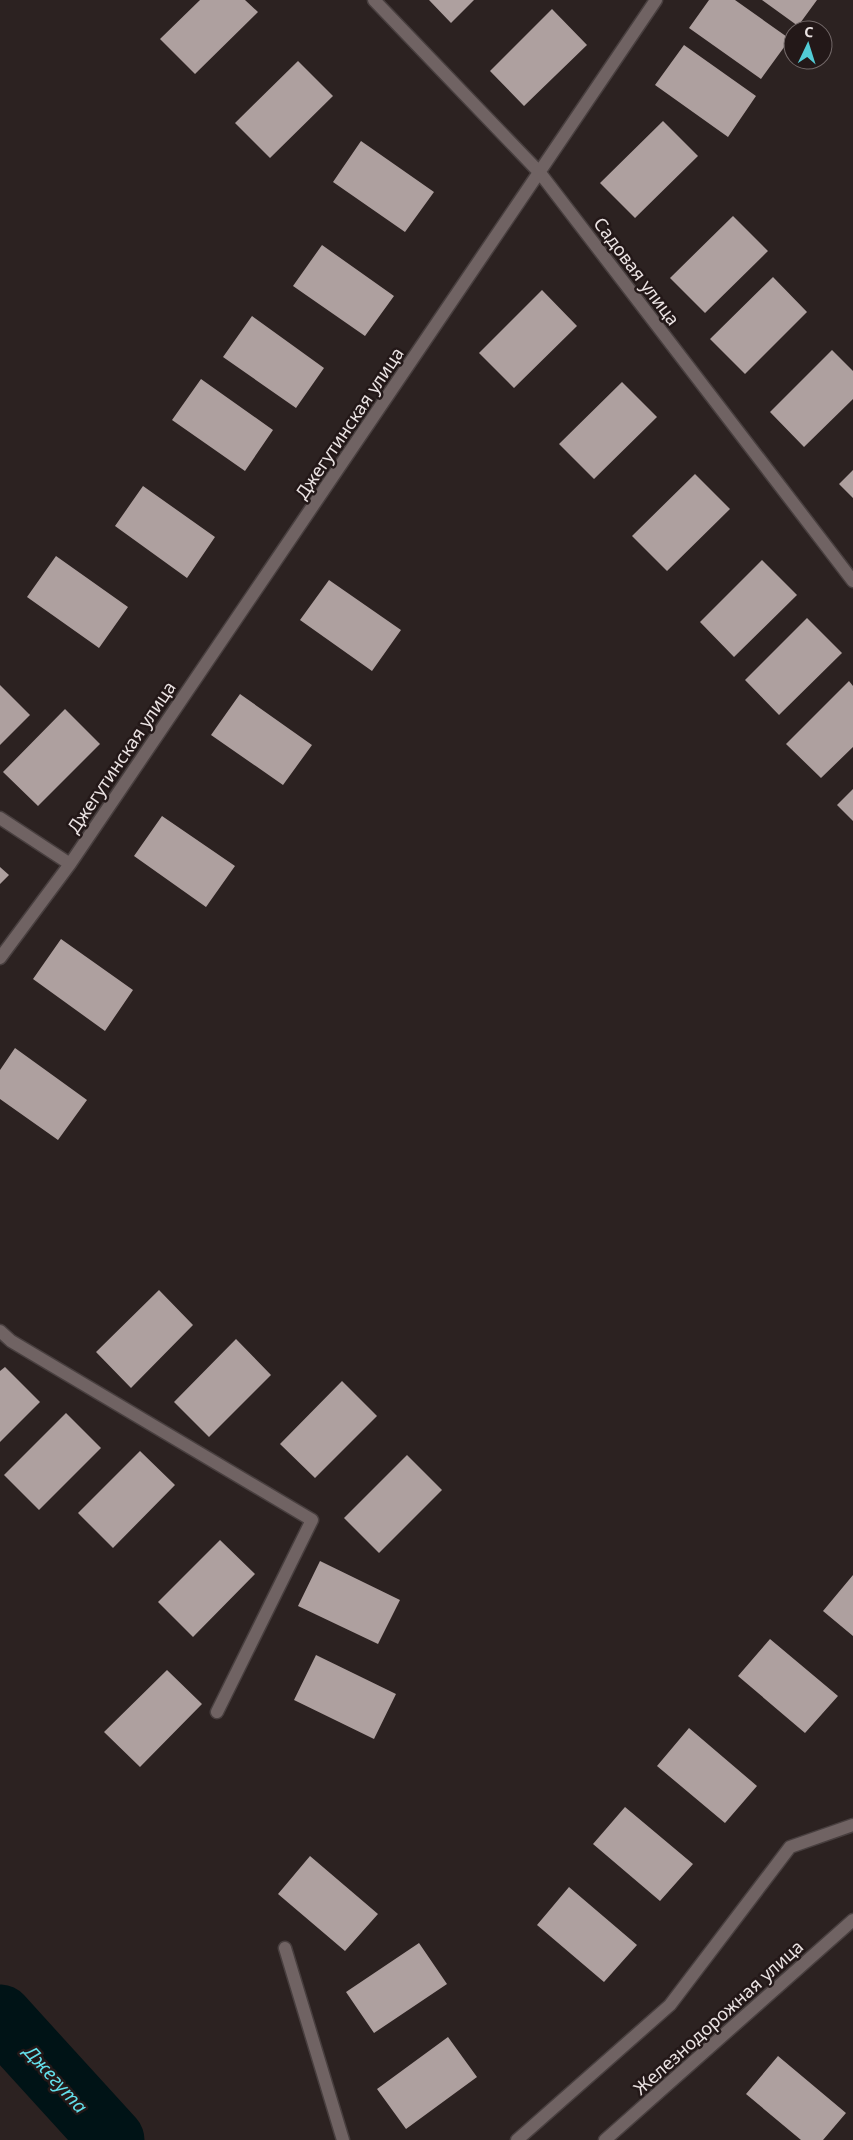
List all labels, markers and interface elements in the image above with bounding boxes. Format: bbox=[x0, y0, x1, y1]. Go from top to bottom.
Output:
north arrow bbox=[783, 20, 833, 70]
text: С bbox=[804, 22, 814, 41]
street label: Садовая улица bbox=[588, 212, 686, 330]
street label: Джегутинская улица bbox=[289, 342, 409, 504]
street label: Джегутинская улица bbox=[61, 676, 181, 838]
street label: Железнодорожная улица bbox=[628, 1934, 808, 2100]
water label: Джегута bbox=[17, 2038, 94, 2119]

